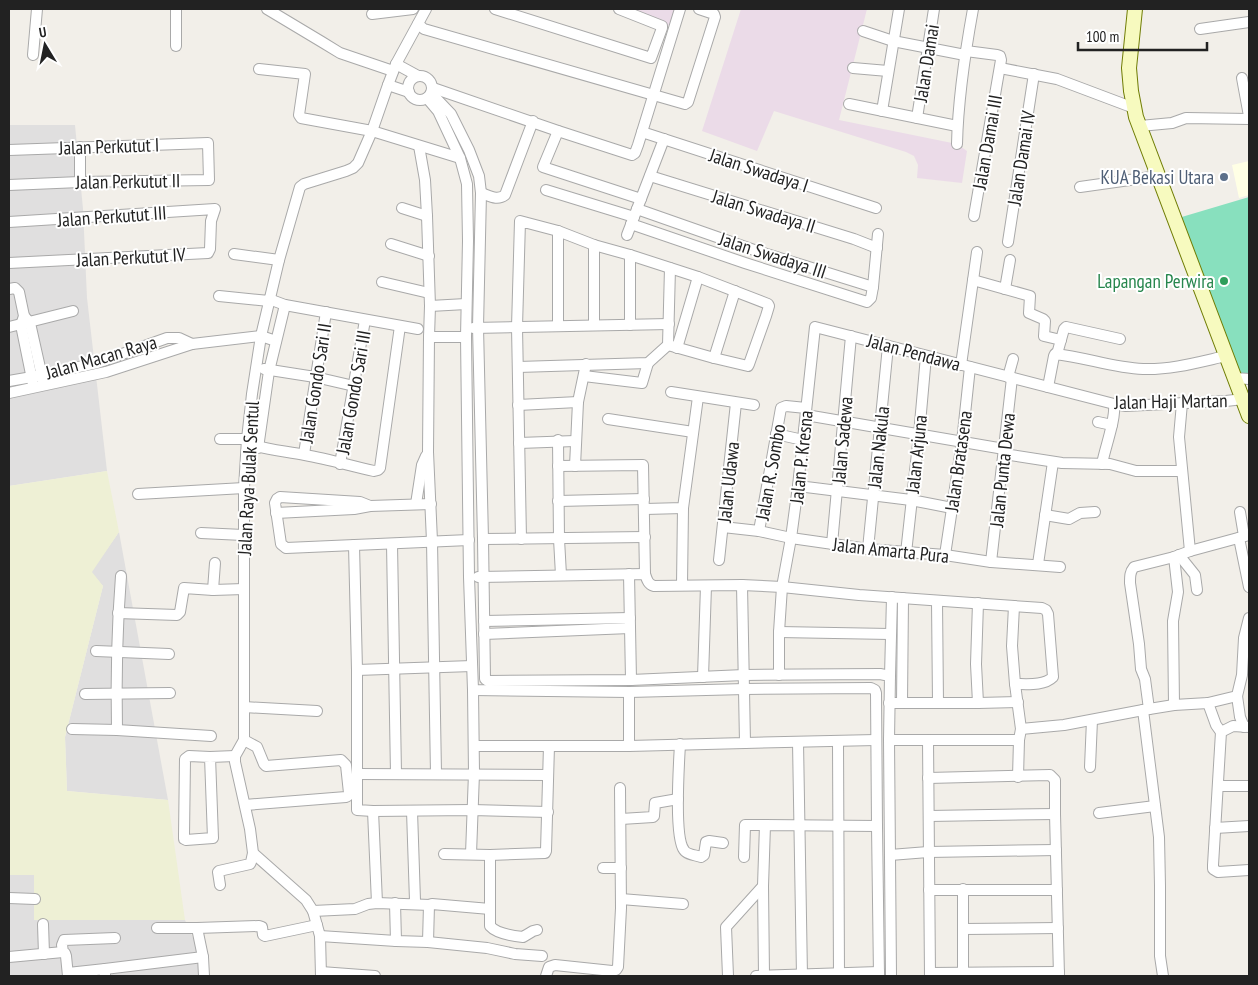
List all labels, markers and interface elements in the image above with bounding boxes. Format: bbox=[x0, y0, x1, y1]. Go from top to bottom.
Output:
north arrow bbox=[20, 20, 70, 70]
scale bar bbox=[1078, 20, 1207, 52]
street label: Jalan Damai bbox=[908, 22, 944, 105]
text: U bbox=[38, 23, 48, 42]
text: 100 m bbox=[1086, 27, 1119, 46]
street label: Jalan Damai III bbox=[967, 93, 1007, 192]
street label: Jalan Damai IV bbox=[1002, 109, 1040, 208]
street label: Jalan Perkutut I bbox=[57, 132, 160, 160]
street label: Jalan Swadaya I bbox=[706, 142, 811, 197]
place label: KUA Bekasi Utara bbox=[1100, 165, 1214, 189]
street label: Jalan Perkutut II bbox=[74, 168, 181, 194]
marker: KUA Bekasi Utara bbox=[1218, 171, 1230, 183]
street label: Jalan Swadaya II bbox=[708, 184, 819, 238]
street label: Jalan Perkutut III bbox=[56, 200, 167, 232]
street label: Jalan Swadaya III bbox=[715, 226, 830, 284]
street label: Jalan Perkutut IV bbox=[75, 242, 186, 272]
place label: Lapangan Perwira bbox=[1097, 269, 1214, 293]
marker: Lapangan Perwira bbox=[1218, 275, 1230, 287]
street label: Jalan Gondo Sari II bbox=[294, 321, 336, 446]
street label: Jalan Gondo Sari III bbox=[330, 328, 376, 457]
street label: Jalan Pendawa bbox=[864, 328, 963, 376]
street label: Jalan Macan Raya bbox=[42, 330, 159, 385]
street label: Jalan Haji Martan bbox=[1113, 388, 1228, 414]
street label: Jalan Sadewa bbox=[826, 396, 858, 485]
street label: Jalan Raya Bulak Sentul bbox=[232, 400, 264, 557]
street label: Jalan Nakula bbox=[862, 405, 894, 490]
street label: Jalan P. Kresna bbox=[784, 409, 818, 506]
street label: Jalan Bratasena bbox=[939, 409, 977, 514]
street label: Jalan Punta Dewa bbox=[984, 412, 1020, 529]
street label: Jalan Arjuna bbox=[900, 414, 932, 495]
street label: Jalan R. Sombo bbox=[750, 422, 790, 523]
street label: Jalan Udawa bbox=[712, 440, 744, 525]
street label: Jalan Amarta Pura bbox=[831, 532, 950, 568]

